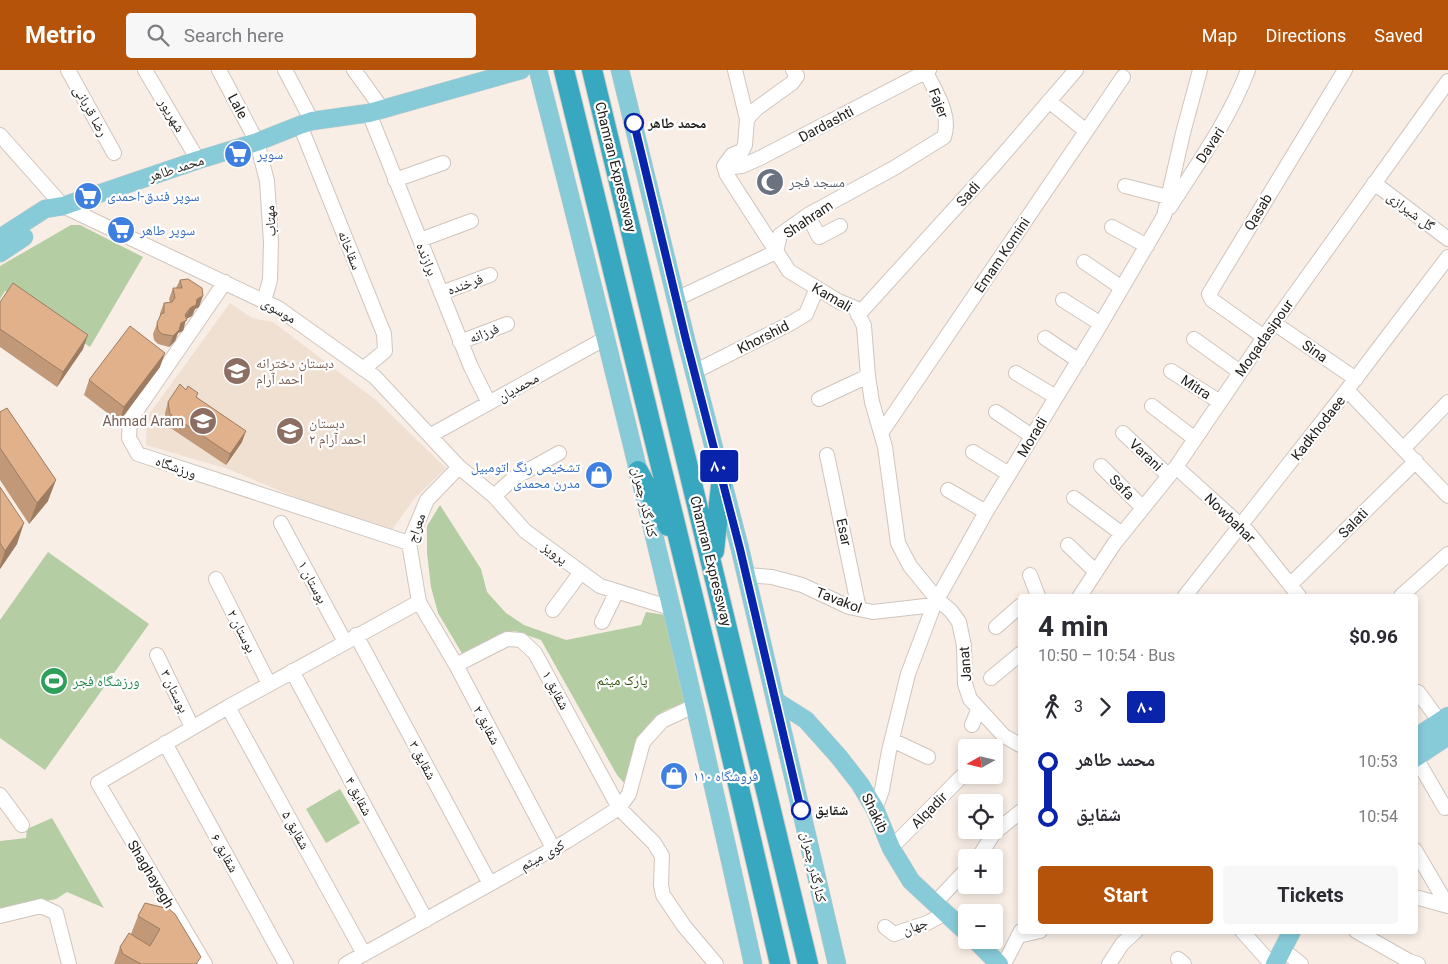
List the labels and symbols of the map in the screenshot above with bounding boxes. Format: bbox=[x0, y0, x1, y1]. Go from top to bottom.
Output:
street label: رضا قربانی bbox=[70, 83, 112, 140]
street label: Fajer bbox=[926, 86, 952, 120]
street label: Lale bbox=[225, 91, 251, 121]
street label: شهریور bbox=[154, 94, 188, 135]
street label: Chamran Expressway bbox=[592, 100, 640, 234]
street label: Dardashti bbox=[796, 103, 856, 145]
marker: محمد طاهر bbox=[624, 113, 644, 133]
place label: محمد طاهر bbox=[647, 115, 706, 131]
street label: Davari bbox=[1193, 124, 1227, 166]
supermarket icon: سوپر bbox=[223, 139, 253, 169]
place label: سوپر bbox=[256, 146, 283, 163]
street label: محمد طاهر bbox=[145, 152, 206, 186]
mosque icon: مسجد فجر bbox=[755, 167, 785, 197]
place label: مسجد فجر bbox=[788, 174, 845, 191]
street label: Sadi bbox=[953, 179, 983, 209]
supermarket icon: سوپر فندق-احمدی bbox=[73, 181, 103, 211]
place label: سوپر فندق-احمدی bbox=[107, 188, 200, 205]
street label: گل شیرازی bbox=[1384, 188, 1438, 235]
street label: Qasab bbox=[1241, 191, 1275, 233]
street label: Shahram bbox=[780, 197, 836, 241]
street label: مهتاب bbox=[261, 205, 279, 237]
street label: Emam Komini bbox=[971, 214, 1033, 296]
supermarket icon: سوپر طاهر bbox=[106, 215, 136, 245]
place label: سوپر طاهر bbox=[139, 222, 195, 239]
street label: سقاخانه bbox=[335, 228, 365, 272]
street label: برازنده bbox=[412, 240, 441, 278]
street label: فرخنده bbox=[445, 270, 486, 299]
street label: Kamali bbox=[809, 279, 855, 315]
street label: موسوی bbox=[258, 294, 299, 327]
street label: Moqadasipour bbox=[1232, 296, 1297, 380]
street label: Khorshid bbox=[735, 317, 791, 357]
street label: فرزانه bbox=[467, 320, 502, 347]
street label: Sina bbox=[1299, 337, 1331, 365]
place label: دبستان دخترانه احمد آرام bbox=[256, 355, 334, 389]
school or university icon: دبستان دخترانه احمد آرام bbox=[222, 356, 252, 386]
street label: محمدیان bbox=[495, 369, 542, 406]
street label: Mitra bbox=[1178, 371, 1214, 403]
street label: Kadkhodaee bbox=[1288, 393, 1348, 463]
school or university icon: Ahmad Aram bbox=[188, 406, 218, 436]
place label: Ahmad Aram bbox=[102, 413, 184, 429]
street label: Moradi bbox=[1014, 414, 1050, 460]
place label: دبستان احمد آرام ۲ bbox=[309, 415, 366, 449]
school or university icon: دبستان احمد آرام ۲ bbox=[275, 416, 305, 446]
street label: Varani bbox=[1126, 436, 1166, 474]
line badge: ۸۰ bbox=[696, 450, 742, 482]
street label: ورزشگاه bbox=[153, 453, 199, 482]
place label: تشخیص رنگ اتومبیل مدرن محمدی bbox=[471, 459, 580, 492]
shop icon: تشخیص رنگ اتومبیل مدرن محمدی bbox=[584, 460, 614, 490]
street label: کنارگذر چمران bbox=[628, 465, 661, 539]
street label: Safa bbox=[1106, 471, 1138, 503]
street label: Nowbahar bbox=[1201, 490, 1259, 546]
street label: Chamran Expressway bbox=[687, 494, 735, 628]
street label: Salati bbox=[1335, 505, 1371, 541]
street label: معراج bbox=[404, 511, 430, 545]
street label: Esar bbox=[833, 517, 855, 547]
street label: پرویز bbox=[538, 538, 571, 569]
street label: بوستان ۱ bbox=[294, 558, 331, 607]
street label: Tavakol bbox=[814, 584, 864, 616]
street label: بوستان ۲ bbox=[224, 607, 260, 656]
street label: Janat bbox=[956, 645, 974, 682]
sports icon: ورزشگاه فجر bbox=[39, 666, 69, 696]
street label: بوستان ۳ bbox=[157, 667, 192, 716]
street label: شقایق ۱ bbox=[537, 668, 573, 713]
park label: پارک میثم bbox=[596, 672, 648, 690]
place label: ورزشگاه فجر bbox=[72, 673, 140, 690]
street label: شقایق ۲ bbox=[468, 703, 504, 748]
street label: شقایق ۳ bbox=[404, 738, 440, 783]
north arrow bbox=[958, 739, 1002, 784]
shop icon: فروشگاه ۱۱۰ bbox=[659, 761, 689, 791]
place label: فروشگاه ۱۱۰ bbox=[693, 768, 758, 785]
street label: شقایق ۴ bbox=[340, 774, 376, 819]
street label: Alqadir bbox=[908, 789, 950, 831]
street label: Shakib bbox=[859, 791, 891, 836]
marker: شقایق bbox=[791, 800, 811, 820]
place label: شقایق bbox=[815, 802, 848, 819]
street label: شقایق ۵ bbox=[277, 808, 313, 853]
street label: کنارگذر چمران bbox=[797, 830, 830, 904]
street label: شقایق ۶ bbox=[206, 831, 242, 876]
street label: کوی میثم bbox=[517, 836, 568, 875]
street label: Shaghayegh bbox=[125, 837, 177, 911]
street label: جهان bbox=[900, 914, 930, 939]

